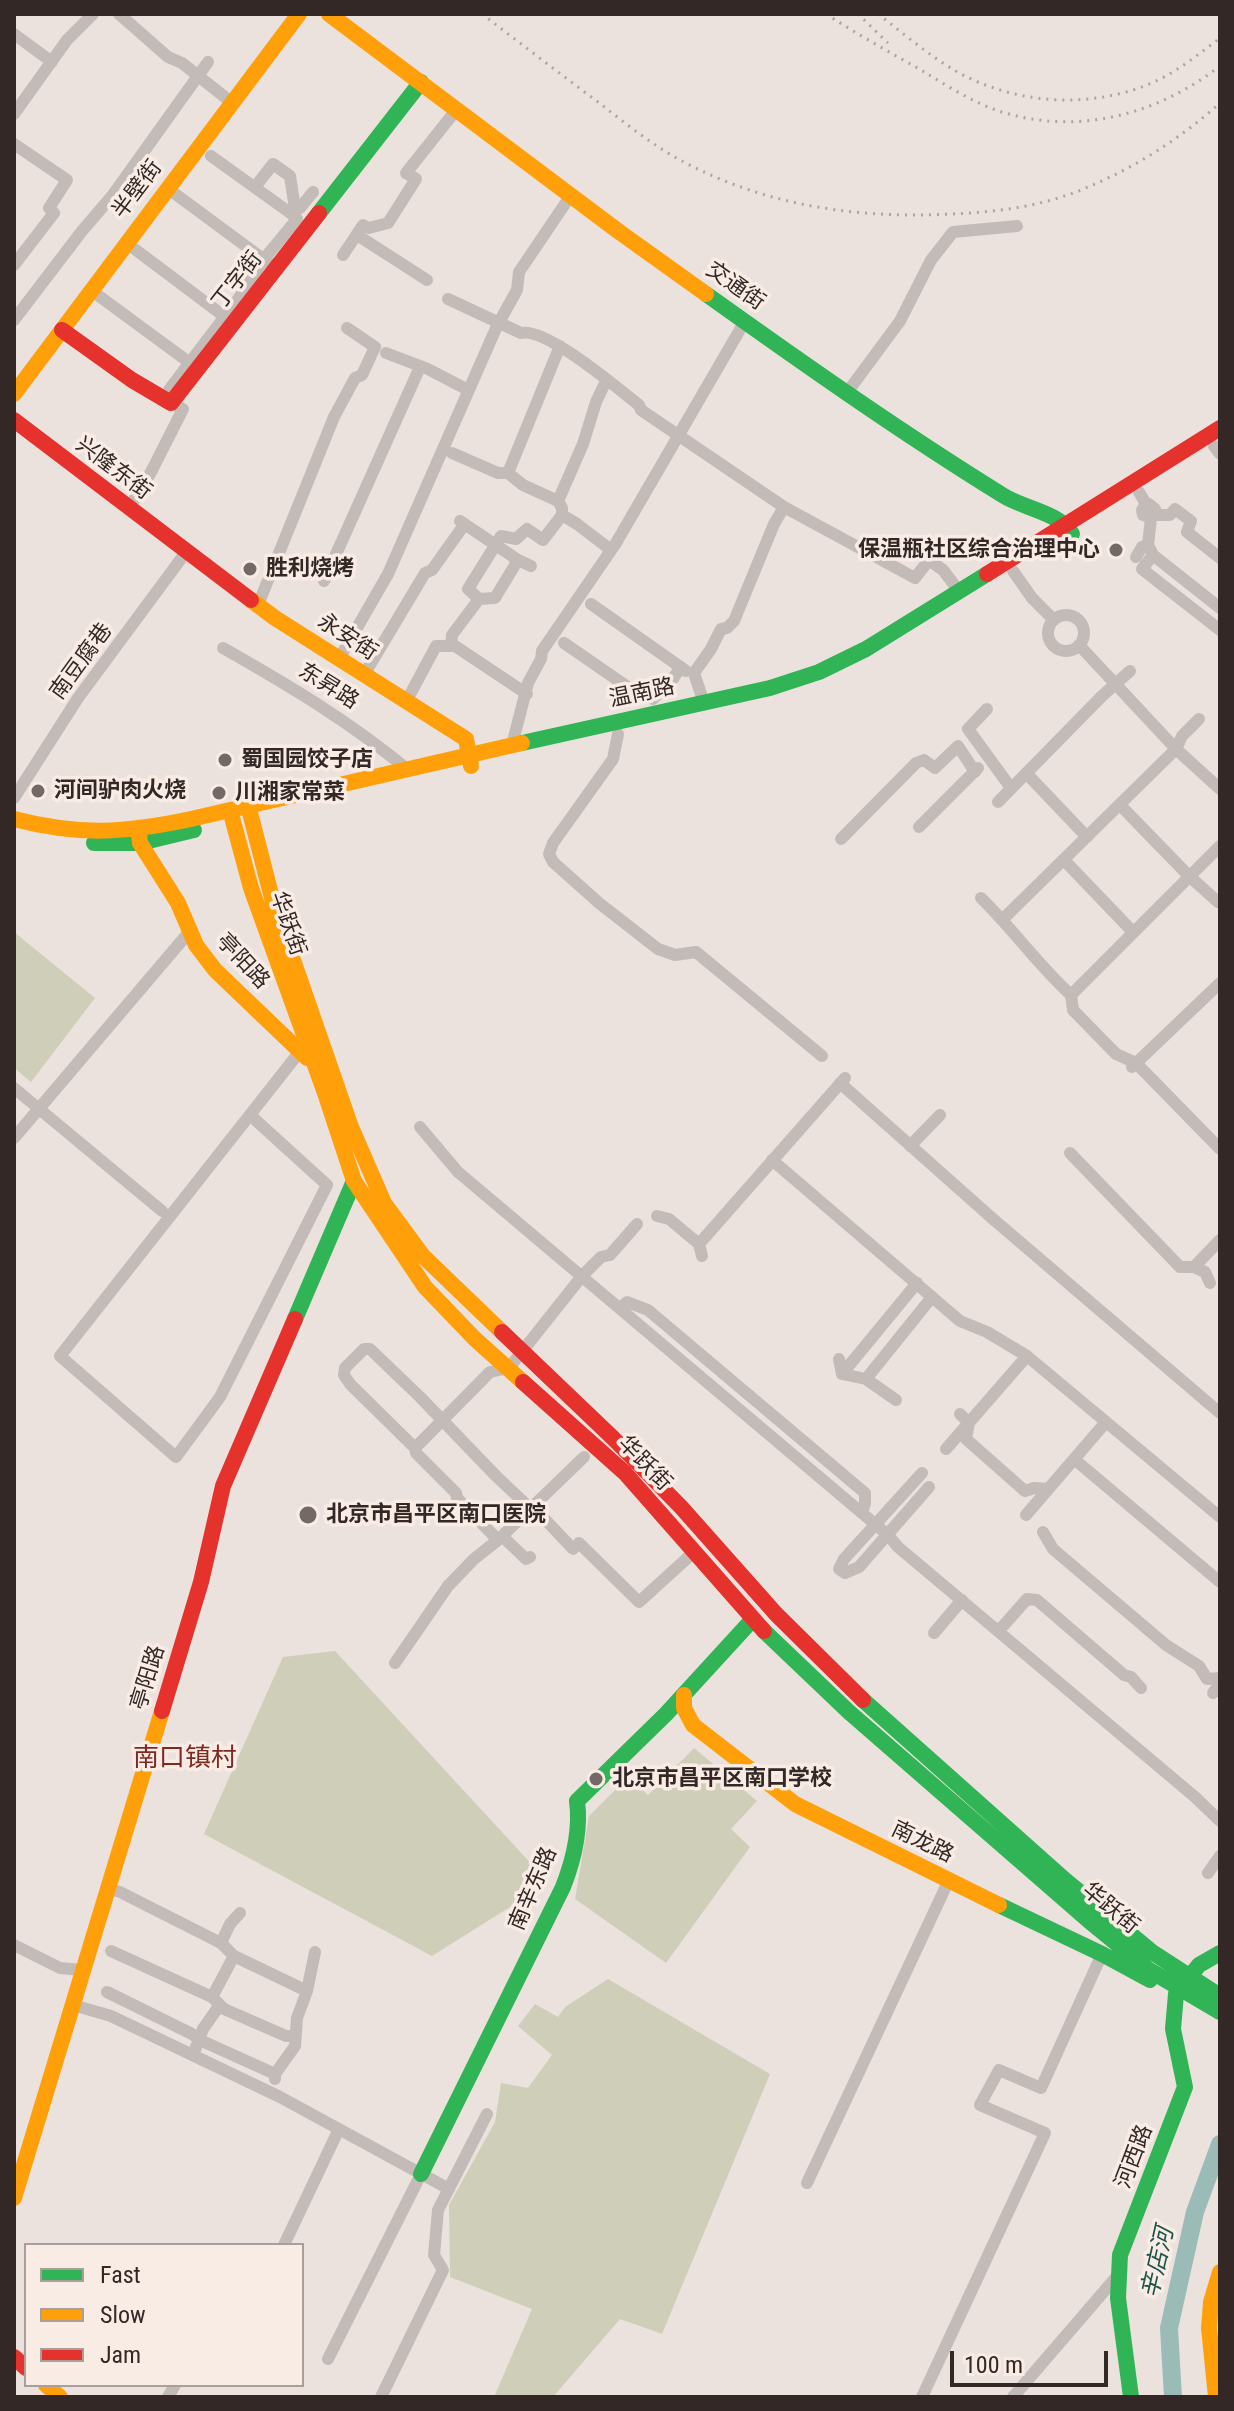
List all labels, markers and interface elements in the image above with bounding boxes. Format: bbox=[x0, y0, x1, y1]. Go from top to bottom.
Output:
street label: 半壁街 bbox=[108, 156, 168, 224]
street label: 丁字街 bbox=[207, 247, 269, 315]
street label: 交通街 bbox=[700, 257, 770, 317]
street label: 兴隆东街 bbox=[70, 432, 156, 506]
place label: 保温瓶社区综合治理中心 bbox=[858, 537, 1100, 563]
marker: 保温瓶社区综合治理中心 bbox=[1107, 541, 1125, 559]
place label: 胜利烧烤 bbox=[266, 556, 354, 582]
marker: 胜利烧烤 bbox=[241, 560, 259, 578]
street label: 永安街 bbox=[312, 609, 382, 667]
street label: 南豆腐巷 bbox=[45, 619, 119, 705]
street label: 东昇路 bbox=[293, 658, 363, 716]
street label: 温南路 bbox=[607, 674, 677, 714]
place label: 蜀国园饺子店 bbox=[241, 747, 373, 773]
marker: 蜀国园饺子店 bbox=[216, 751, 234, 769]
place label: 河间驴肉火烧 bbox=[54, 778, 186, 804]
place label: 川湘家常菜 bbox=[235, 780, 345, 806]
marker: 河间驴肉火烧 bbox=[29, 782, 47, 800]
marker: 川湘家常菜 bbox=[210, 784, 228, 802]
street label: 华跃街 bbox=[264, 889, 310, 959]
street label: 亭阳路 bbox=[210, 929, 274, 995]
street label: 华跃街 bbox=[612, 1431, 676, 1497]
place label: 北京市昌平区南口医院 bbox=[326, 1502, 546, 1528]
marker: 北京市昌平区南口医院 bbox=[297, 1504, 319, 1526]
street label: 亭阳路 bbox=[127, 1643, 171, 1713]
district label: 南口镇村 bbox=[133, 1743, 237, 1775]
place label: 北京市昌平区南口学校 bbox=[612, 1766, 832, 1792]
marker: 北京市昌平区南口学校 bbox=[587, 1770, 605, 1788]
street label: 南龙路 bbox=[887, 1817, 957, 1869]
street label: 南辛东路 bbox=[505, 1843, 563, 1935]
street label: 华跃街 bbox=[1076, 1878, 1144, 1940]
street label: 河西路 bbox=[1111, 2121, 1159, 2193]
water label: 辛店河 bbox=[1137, 2225, 1181, 2301]
legend bbox=[24, 2243, 304, 2387]
text: Fast bbox=[100, 2261, 141, 2289]
text: Slow bbox=[100, 2301, 146, 2329]
scale bar bbox=[954, 2335, 1112, 2385]
text: Jam bbox=[100, 2341, 141, 2369]
text: 100 m bbox=[964, 2351, 1023, 2379]

